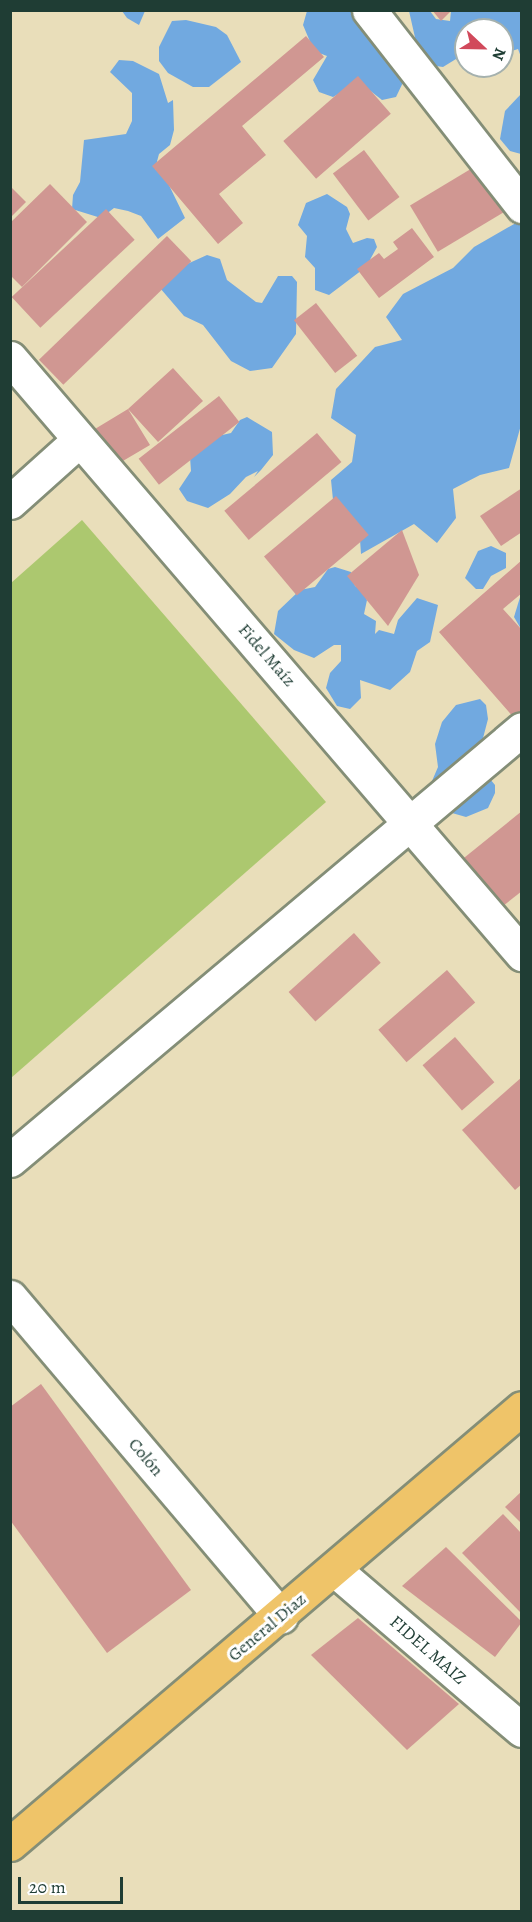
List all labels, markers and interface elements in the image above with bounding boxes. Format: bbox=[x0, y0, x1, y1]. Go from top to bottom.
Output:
north arrow bbox=[454, 18, 514, 78]
text: N bbox=[486, 44, 511, 64]
street label: Fidel Maíz bbox=[234, 619, 300, 691]
street label: Colón bbox=[124, 1434, 168, 1480]
street label: General Diaz bbox=[224, 1588, 310, 1666]
street label: FIDEL MAIZ bbox=[385, 1611, 471, 1689]
scale bar bbox=[21, 1865, 126, 1903]
text: 20 m bbox=[29, 1875, 66, 1899]

